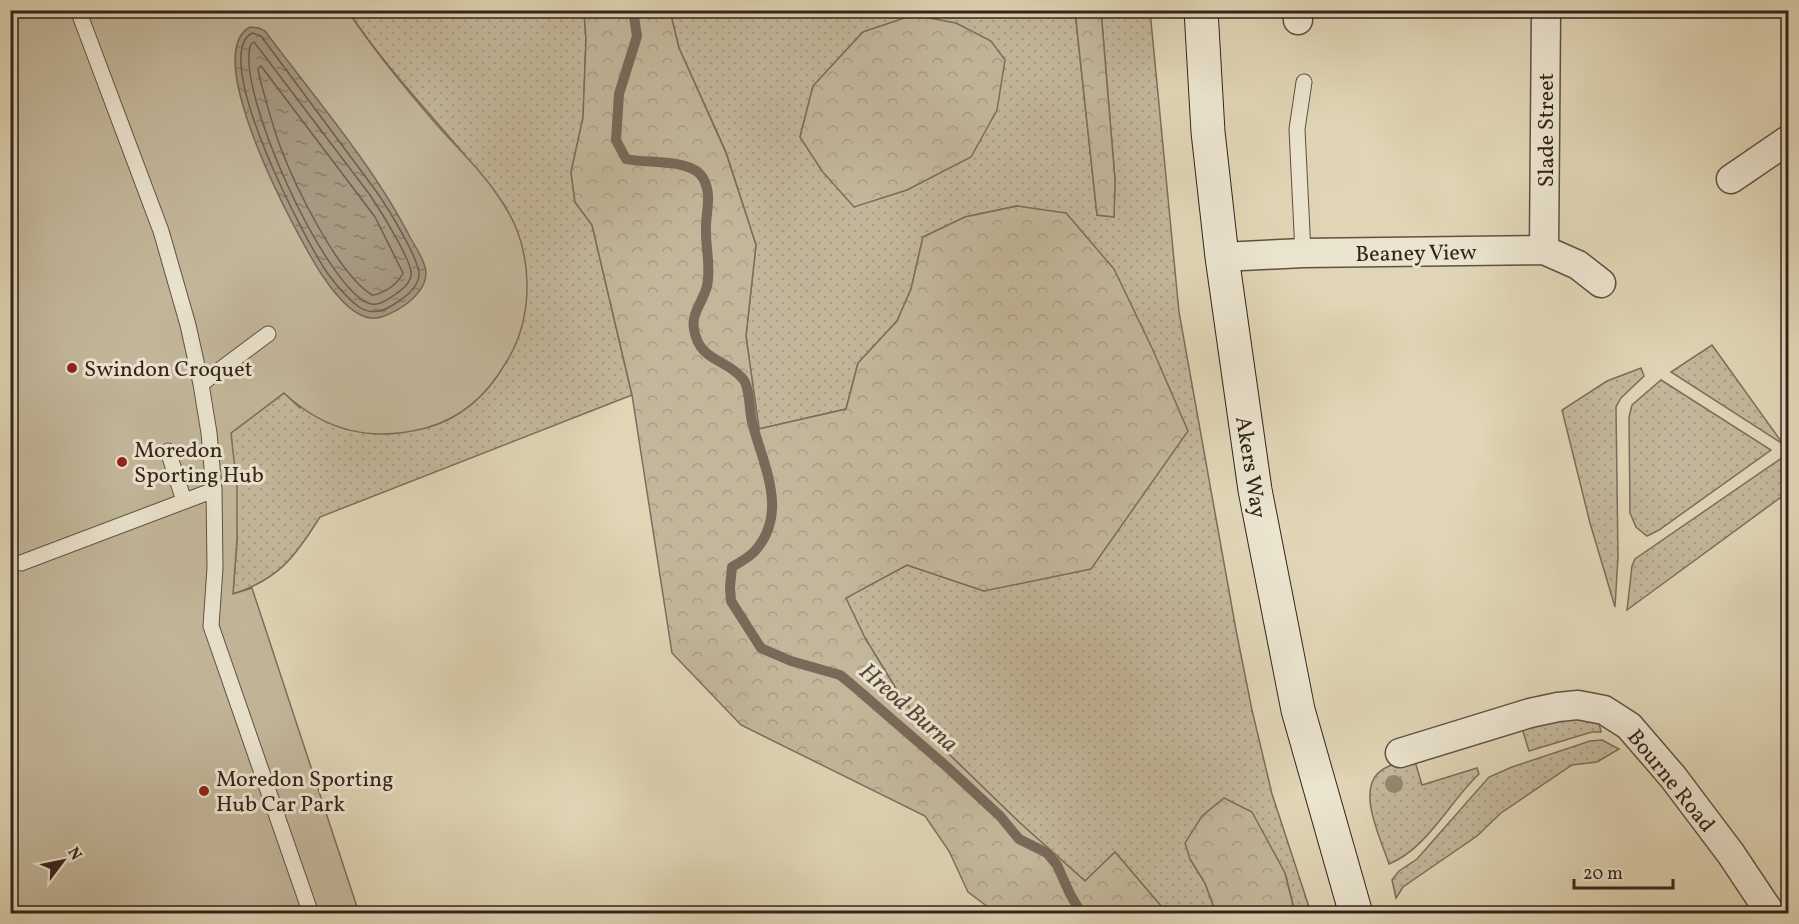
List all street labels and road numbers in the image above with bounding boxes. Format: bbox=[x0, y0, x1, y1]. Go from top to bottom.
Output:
street label: Slade Street bbox=[1532, 72, 1563, 187]
street label: Beaney View bbox=[1355, 238, 1477, 271]
street label: Akers Way bbox=[1226, 414, 1273, 521]
street label: Bourne Road bbox=[1619, 723, 1721, 840]

